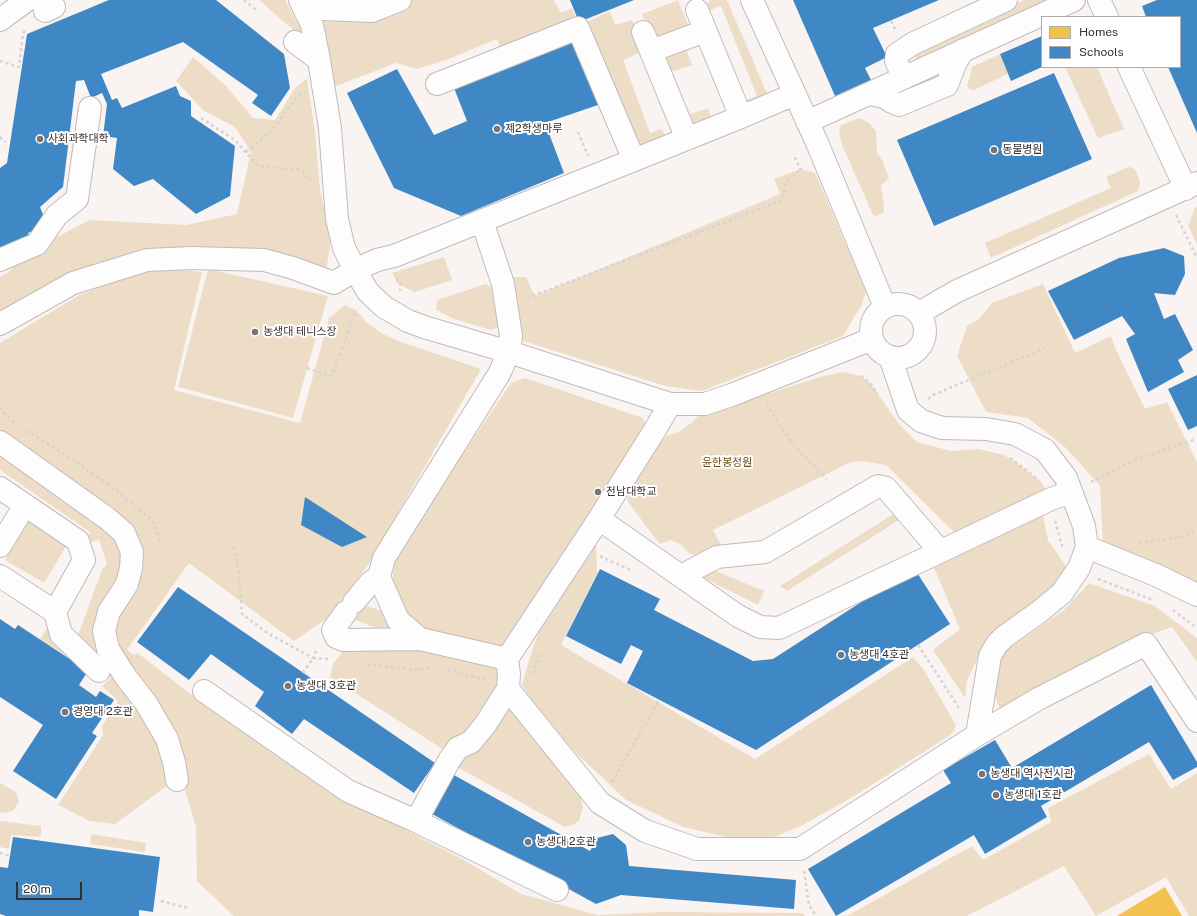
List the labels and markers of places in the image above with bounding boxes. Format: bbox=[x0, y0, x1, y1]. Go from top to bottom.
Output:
place label: 제2학생마루 bbox=[505, 122, 562, 136]
marker: 제2학생마루 bbox=[492, 124, 502, 134]
place label: 사회과학대학 bbox=[48, 132, 109, 146]
marker: 사회과학대학 bbox=[35, 134, 45, 144]
place label: 동물병원 bbox=[1002, 143, 1042, 157]
marker: 동물병원 bbox=[989, 145, 999, 155]
place label: 농생대 테니스장 bbox=[263, 325, 337, 339]
marker: 농생대 테니스장 bbox=[250, 327, 260, 337]
place label: 전남대학교 bbox=[606, 485, 657, 499]
marker: 전남대학교 bbox=[593, 487, 603, 497]
place label: 농생대 4호관 bbox=[849, 648, 909, 662]
marker: 농생대 4호관 bbox=[836, 650, 846, 660]
place label: 농생대 3호관 bbox=[296, 679, 356, 693]
marker: 농생대 3호관 bbox=[283, 681, 293, 691]
place label: 경영대 2호관 bbox=[73, 705, 133, 719]
marker: 경영대 2호관 bbox=[60, 707, 70, 717]
place label: 농생대 역사전시관 bbox=[990, 767, 1074, 781]
marker: 농생대 역사전시관 bbox=[977, 769, 987, 779]
place label: 농생대 1호관 bbox=[1004, 788, 1062, 802]
marker: 농생대 1호관 bbox=[991, 790, 1001, 800]
place label: 농생대 2호관 bbox=[536, 835, 596, 849]
marker: 농생대 2호관 bbox=[523, 837, 533, 847]

